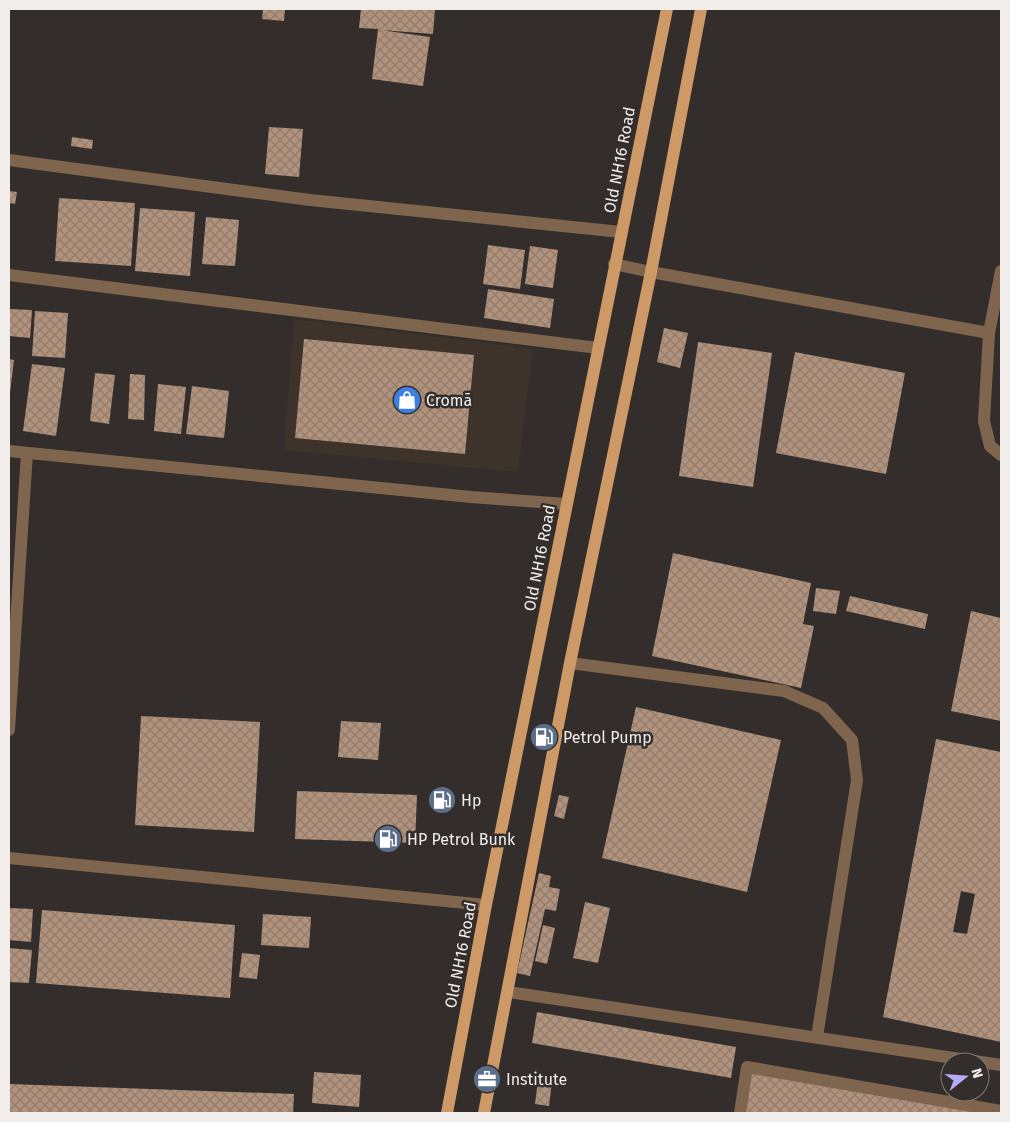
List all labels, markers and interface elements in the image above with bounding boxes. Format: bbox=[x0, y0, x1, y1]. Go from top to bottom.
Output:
street label: Old NH16 Road bbox=[600, 105, 639, 215]
shop icon: Cromā bbox=[392, 385, 422, 415]
place label: Cromā bbox=[426, 391, 472, 410]
street label: Old NH16 Road bbox=[520, 503, 559, 613]
fuel station icon: Petrol Pump bbox=[529, 722, 559, 752]
place label: Petrol Pump bbox=[563, 728, 652, 747]
fuel station icon: Hp bbox=[427, 785, 457, 815]
place label: Hp bbox=[461, 791, 481, 810]
fuel station icon: HP Petrol Bunk bbox=[373, 824, 403, 854]
place label: HP Petrol Bunk bbox=[407, 830, 516, 849]
street label: Old NH16 Road bbox=[441, 900, 480, 1010]
north arrow bbox=[940, 1052, 990, 1102]
office icon: Institute bbox=[472, 1064, 502, 1094]
text: N bbox=[967, 1066, 986, 1080]
place label: Institute bbox=[506, 1070, 567, 1089]

